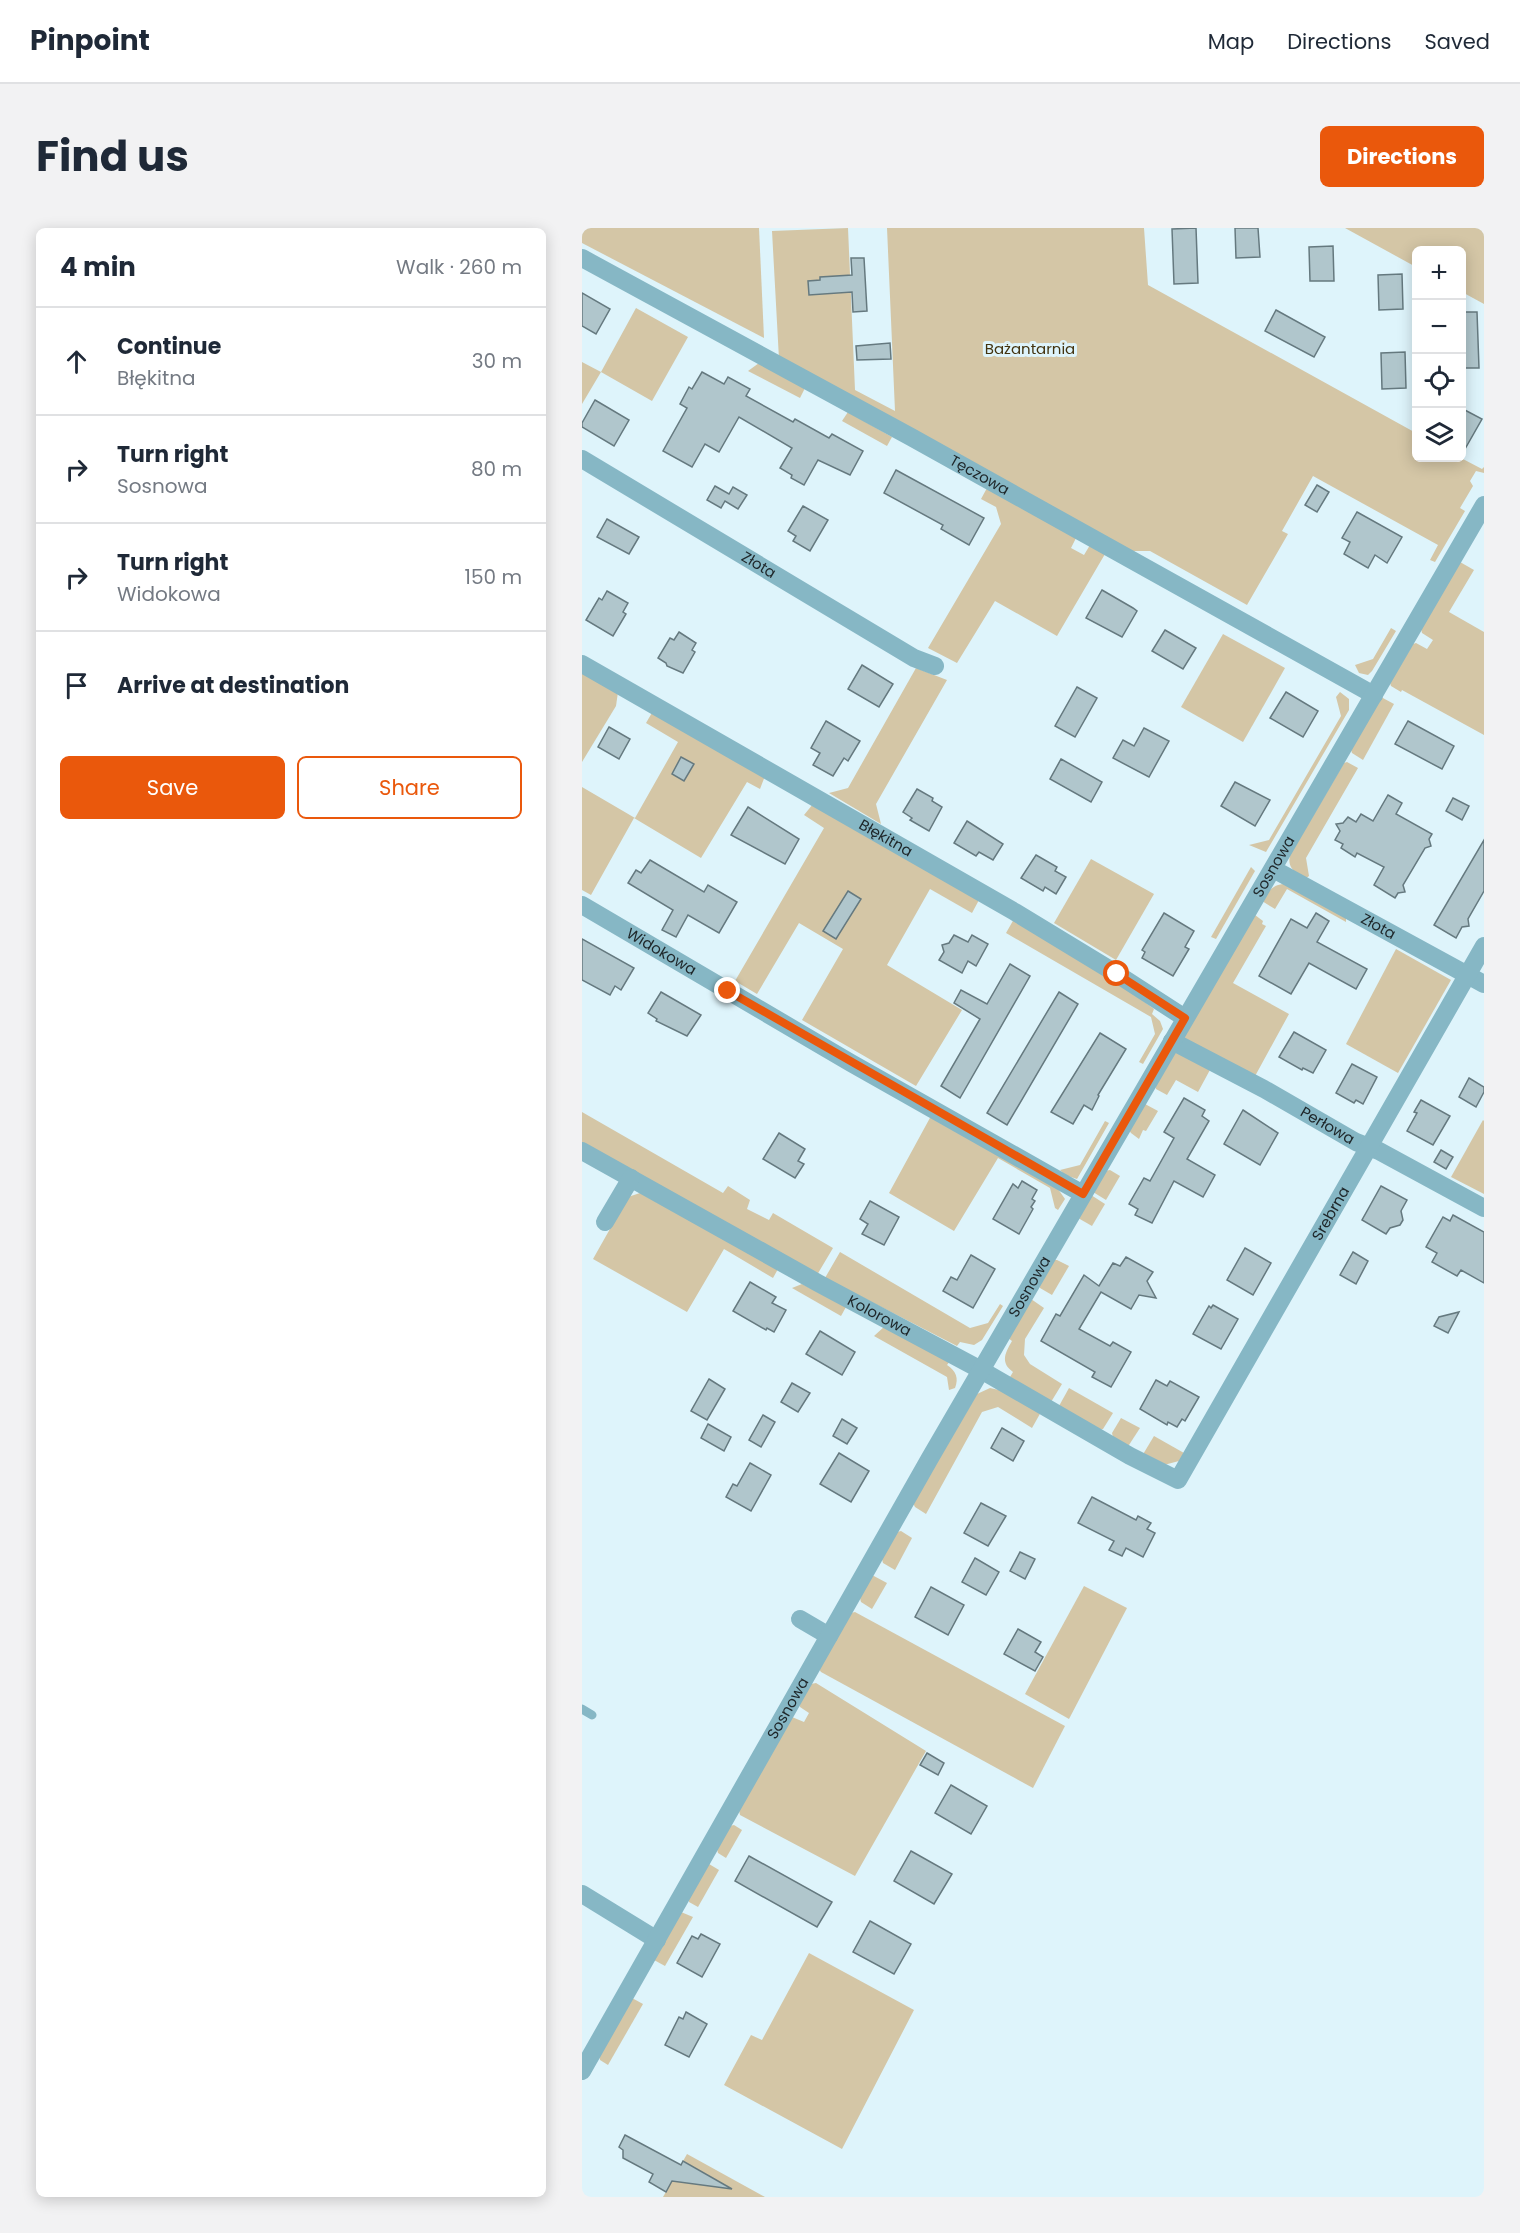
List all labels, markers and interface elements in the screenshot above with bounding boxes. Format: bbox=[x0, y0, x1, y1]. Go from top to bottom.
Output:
text: Pinpoint bbox=[30, 21, 150, 60]
text: Map bbox=[1208, 27, 1254, 56]
text: Directions bbox=[1287, 27, 1391, 56]
text: Saved bbox=[1424, 27, 1490, 56]
button: Directions bbox=[1320, 126, 1484, 187]
text: Find us bbox=[36, 127, 189, 186]
map controls bbox=[1412, 246, 1466, 462]
button: + bbox=[1412, 246, 1466, 300]
text: 4 min bbox=[60, 249, 136, 285]
text: Walk · 260 m bbox=[396, 253, 522, 281]
button: − bbox=[1412, 300, 1466, 354]
text: Continue bbox=[117, 331, 221, 362]
park label: Bażantarnia bbox=[985, 338, 1075, 359]
icon: ahead bbox=[60, 345, 93, 378]
text: 30 m bbox=[472, 347, 522, 375]
button: locate bbox=[1412, 354, 1466, 408]
text: Błękitna bbox=[117, 364, 196, 392]
button: layers bbox=[1412, 408, 1466, 462]
text: Turn right bbox=[117, 439, 228, 470]
street label: Tęczowa bbox=[946, 450, 1013, 500]
icon: right bbox=[60, 453, 93, 486]
text: 80 m bbox=[471, 455, 522, 483]
text: Sosnowa bbox=[117, 472, 208, 500]
street label: Złota bbox=[738, 546, 780, 583]
text: Turn right bbox=[117, 547, 228, 578]
icon: right bbox=[60, 561, 93, 594]
text: 150 m bbox=[465, 563, 522, 591]
text: Widokowa bbox=[117, 580, 221, 608]
icon: arrive bbox=[60, 669, 93, 702]
text: Arrive at destination bbox=[117, 670, 349, 701]
button: Save bbox=[60, 756, 285, 819]
button: Share bbox=[297, 756, 522, 819]
street label: Błękitna bbox=[855, 814, 917, 861]
street label: Sosnowa bbox=[1247, 832, 1300, 901]
street label: Złota bbox=[1357, 908, 1400, 944]
street label: Widokowa bbox=[623, 922, 700, 980]
route start bbox=[1103, 960, 1129, 986]
route end bbox=[714, 977, 740, 1003]
street label: Perłowa bbox=[1297, 1101, 1359, 1149]
street label: Srebrna bbox=[1306, 1182, 1354, 1244]
street label: Sosnowa bbox=[1003, 1252, 1055, 1321]
street label: Kolorowa bbox=[844, 1290, 915, 1341]
street label: Sosnowa bbox=[762, 1673, 813, 1743]

